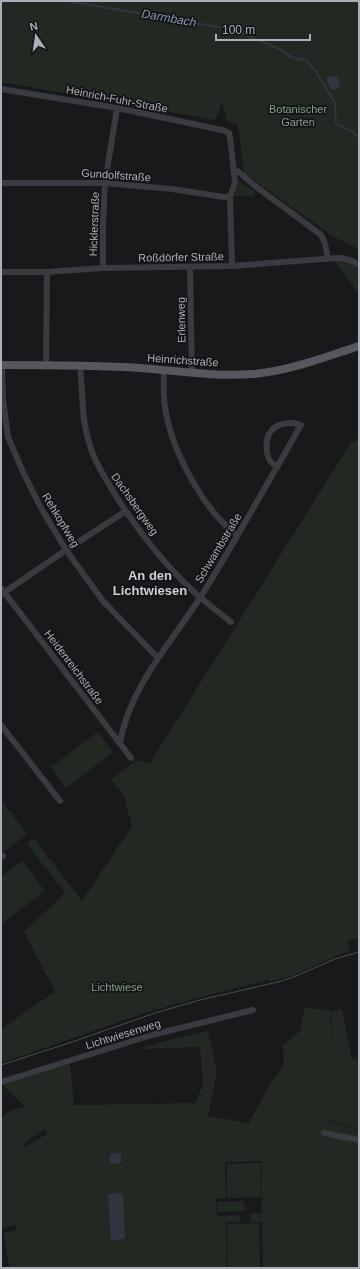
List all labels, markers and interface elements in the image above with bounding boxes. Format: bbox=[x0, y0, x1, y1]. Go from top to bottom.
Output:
water label: Darmbach bbox=[141, 6, 198, 30]
north arrow bbox=[16, 16, 56, 56]
scale bar bbox=[216, 16, 310, 42]
text: N bbox=[29, 20, 39, 33]
text: 100 m bbox=[222, 23, 255, 37]
street label: Heinrich-Fuhr-Straße bbox=[65, 83, 169, 115]
park label: Botanischer Garten bbox=[269, 103, 327, 128]
street label: Gundolfstraße bbox=[81, 167, 151, 183]
street label: Hicklerstraße bbox=[87, 191, 101, 257]
street label: Roßdörfer Straße bbox=[138, 250, 224, 264]
street label: Erlenweg bbox=[175, 297, 187, 343]
street label: Heinrichstraße bbox=[147, 352, 219, 368]
street label: Dachsbergweg bbox=[109, 471, 161, 537]
street label: Rehkopfweg bbox=[40, 491, 82, 549]
street label: Schwambstraße bbox=[192, 511, 244, 585]
district label: An den Lichtwiesen bbox=[113, 568, 187, 598]
street label: Heidenreichstraße bbox=[42, 628, 106, 706]
park label: Lichtwiese bbox=[91, 981, 143, 993]
street label: Lichtwiesenweg bbox=[84, 1017, 162, 1051]

